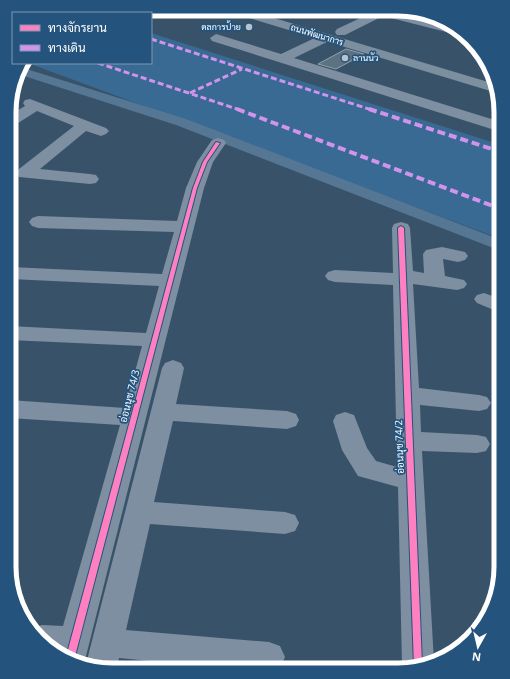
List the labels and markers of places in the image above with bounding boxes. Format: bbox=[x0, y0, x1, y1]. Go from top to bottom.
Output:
place label: ดลการป้าย bbox=[201, 20, 241, 33]
marker: ดลการป้าย bbox=[244, 22, 254, 32]
place label: ลานนัว bbox=[353, 51, 379, 64]
marker: ลานนัว bbox=[340, 53, 350, 63]

